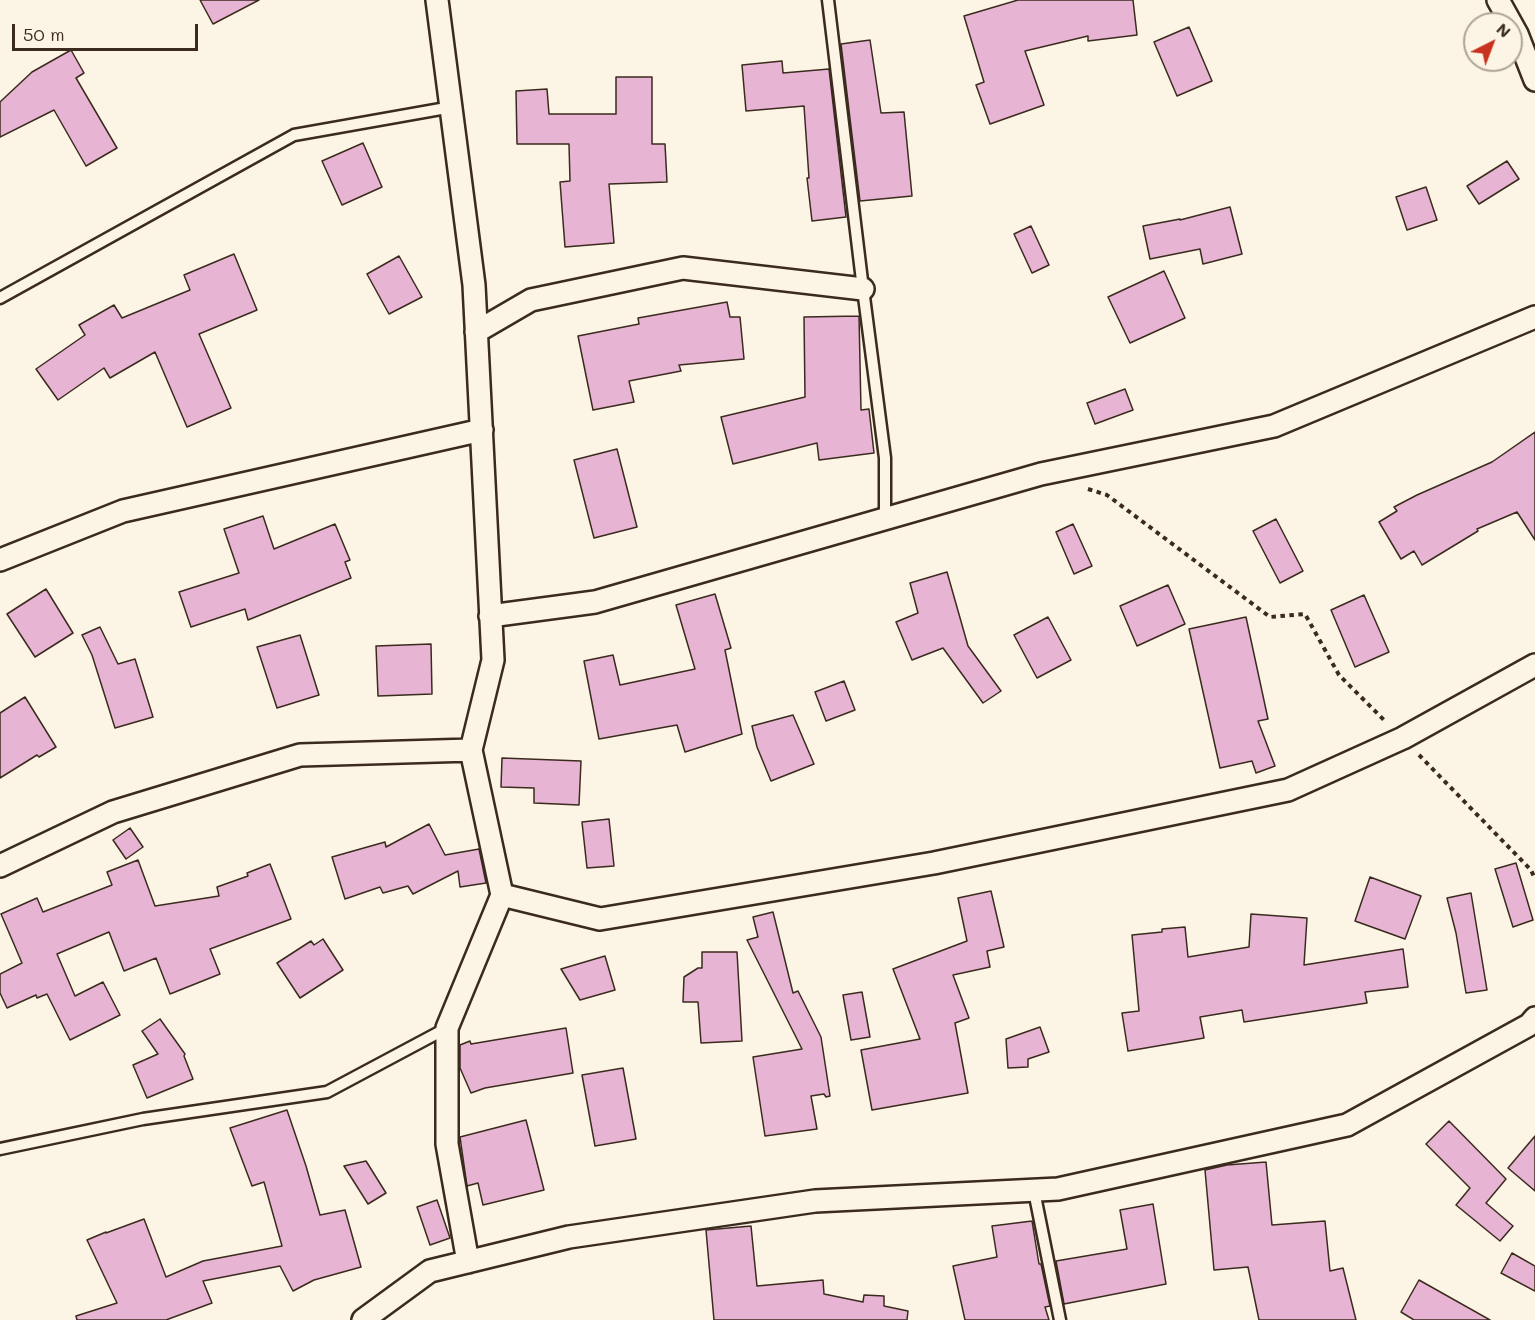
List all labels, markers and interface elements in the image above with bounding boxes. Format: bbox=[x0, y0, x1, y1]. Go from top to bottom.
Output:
scale bar bbox=[15, 12, 201, 50]
north arrow bbox=[1463, 12, 1523, 72]
text: N bbox=[1492, 18, 1516, 42]
text: 50 m bbox=[23, 22, 65, 46]

